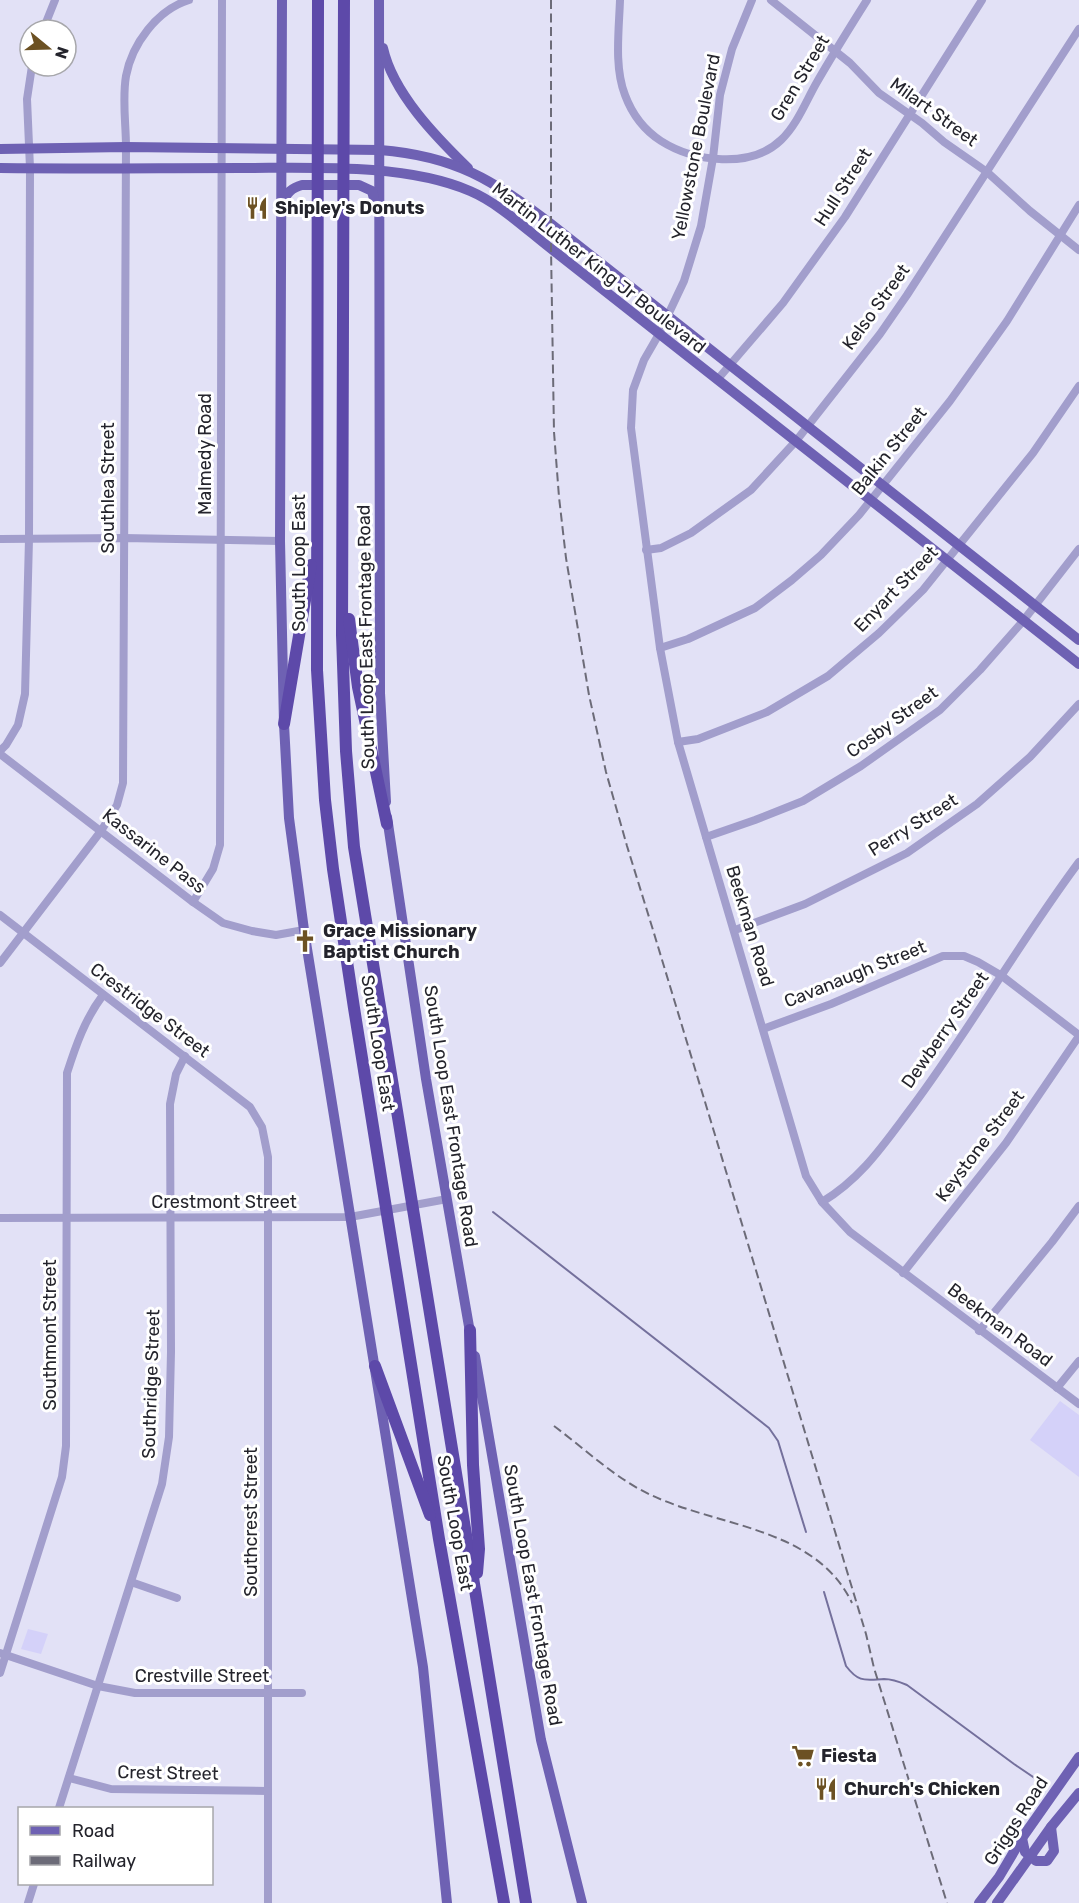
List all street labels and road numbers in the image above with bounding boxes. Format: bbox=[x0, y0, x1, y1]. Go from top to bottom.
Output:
street label: Gren Street bbox=[766, 31, 834, 125]
street label: Yellowstone Boulevard bbox=[667, 52, 725, 242]
street label: Milart Street bbox=[886, 73, 982, 151]
street label: Hull Street bbox=[810, 144, 876, 230]
street label: Martin Luther King Jr Boulevard bbox=[488, 178, 710, 358]
street label: Kelso Street bbox=[838, 260, 914, 354]
street label: Malmedy Road bbox=[194, 393, 216, 515]
street label: Balkin Street bbox=[847, 402, 931, 500]
street label: Southlea Street bbox=[97, 422, 119, 554]
street label: South Loop East bbox=[288, 494, 310, 632]
street label: South Loop East Frontage Road bbox=[353, 504, 379, 770]
street label: Enyart Street bbox=[849, 541, 943, 637]
street label: Cosby Street bbox=[842, 681, 942, 763]
street label: Perry Street bbox=[864, 789, 962, 861]
street label: Kassarine Pass bbox=[98, 804, 210, 898]
street label: Beekman Road bbox=[721, 863, 779, 989]
street label: Cavanaugh Street bbox=[781, 935, 929, 1013]
street label: Crestridge Street bbox=[86, 958, 214, 1062]
street label: Dewberry Street bbox=[897, 968, 993, 1092]
street label: South Loop East bbox=[356, 973, 400, 1113]
street label: South Loop East Frontage Road bbox=[419, 983, 483, 1249]
street label: Keystone Street bbox=[931, 1086, 1029, 1206]
street label: Crestmont Street bbox=[151, 1191, 297, 1213]
street label: Southmont Street bbox=[39, 1260, 61, 1410]
street label: Beekman Road bbox=[943, 1278, 1057, 1372]
street label: Southridge Street bbox=[137, 1309, 165, 1459]
street label: Southcrest Street bbox=[240, 1447, 262, 1597]
street label: South Loop East bbox=[432, 1453, 478, 1593]
street label: South Loop East Frontage Road bbox=[499, 1463, 567, 1727]
street label: Crestville Street bbox=[135, 1665, 269, 1687]
street label: Crest Street bbox=[117, 1761, 219, 1785]
street label: Griggs Road bbox=[979, 1773, 1053, 1869]

